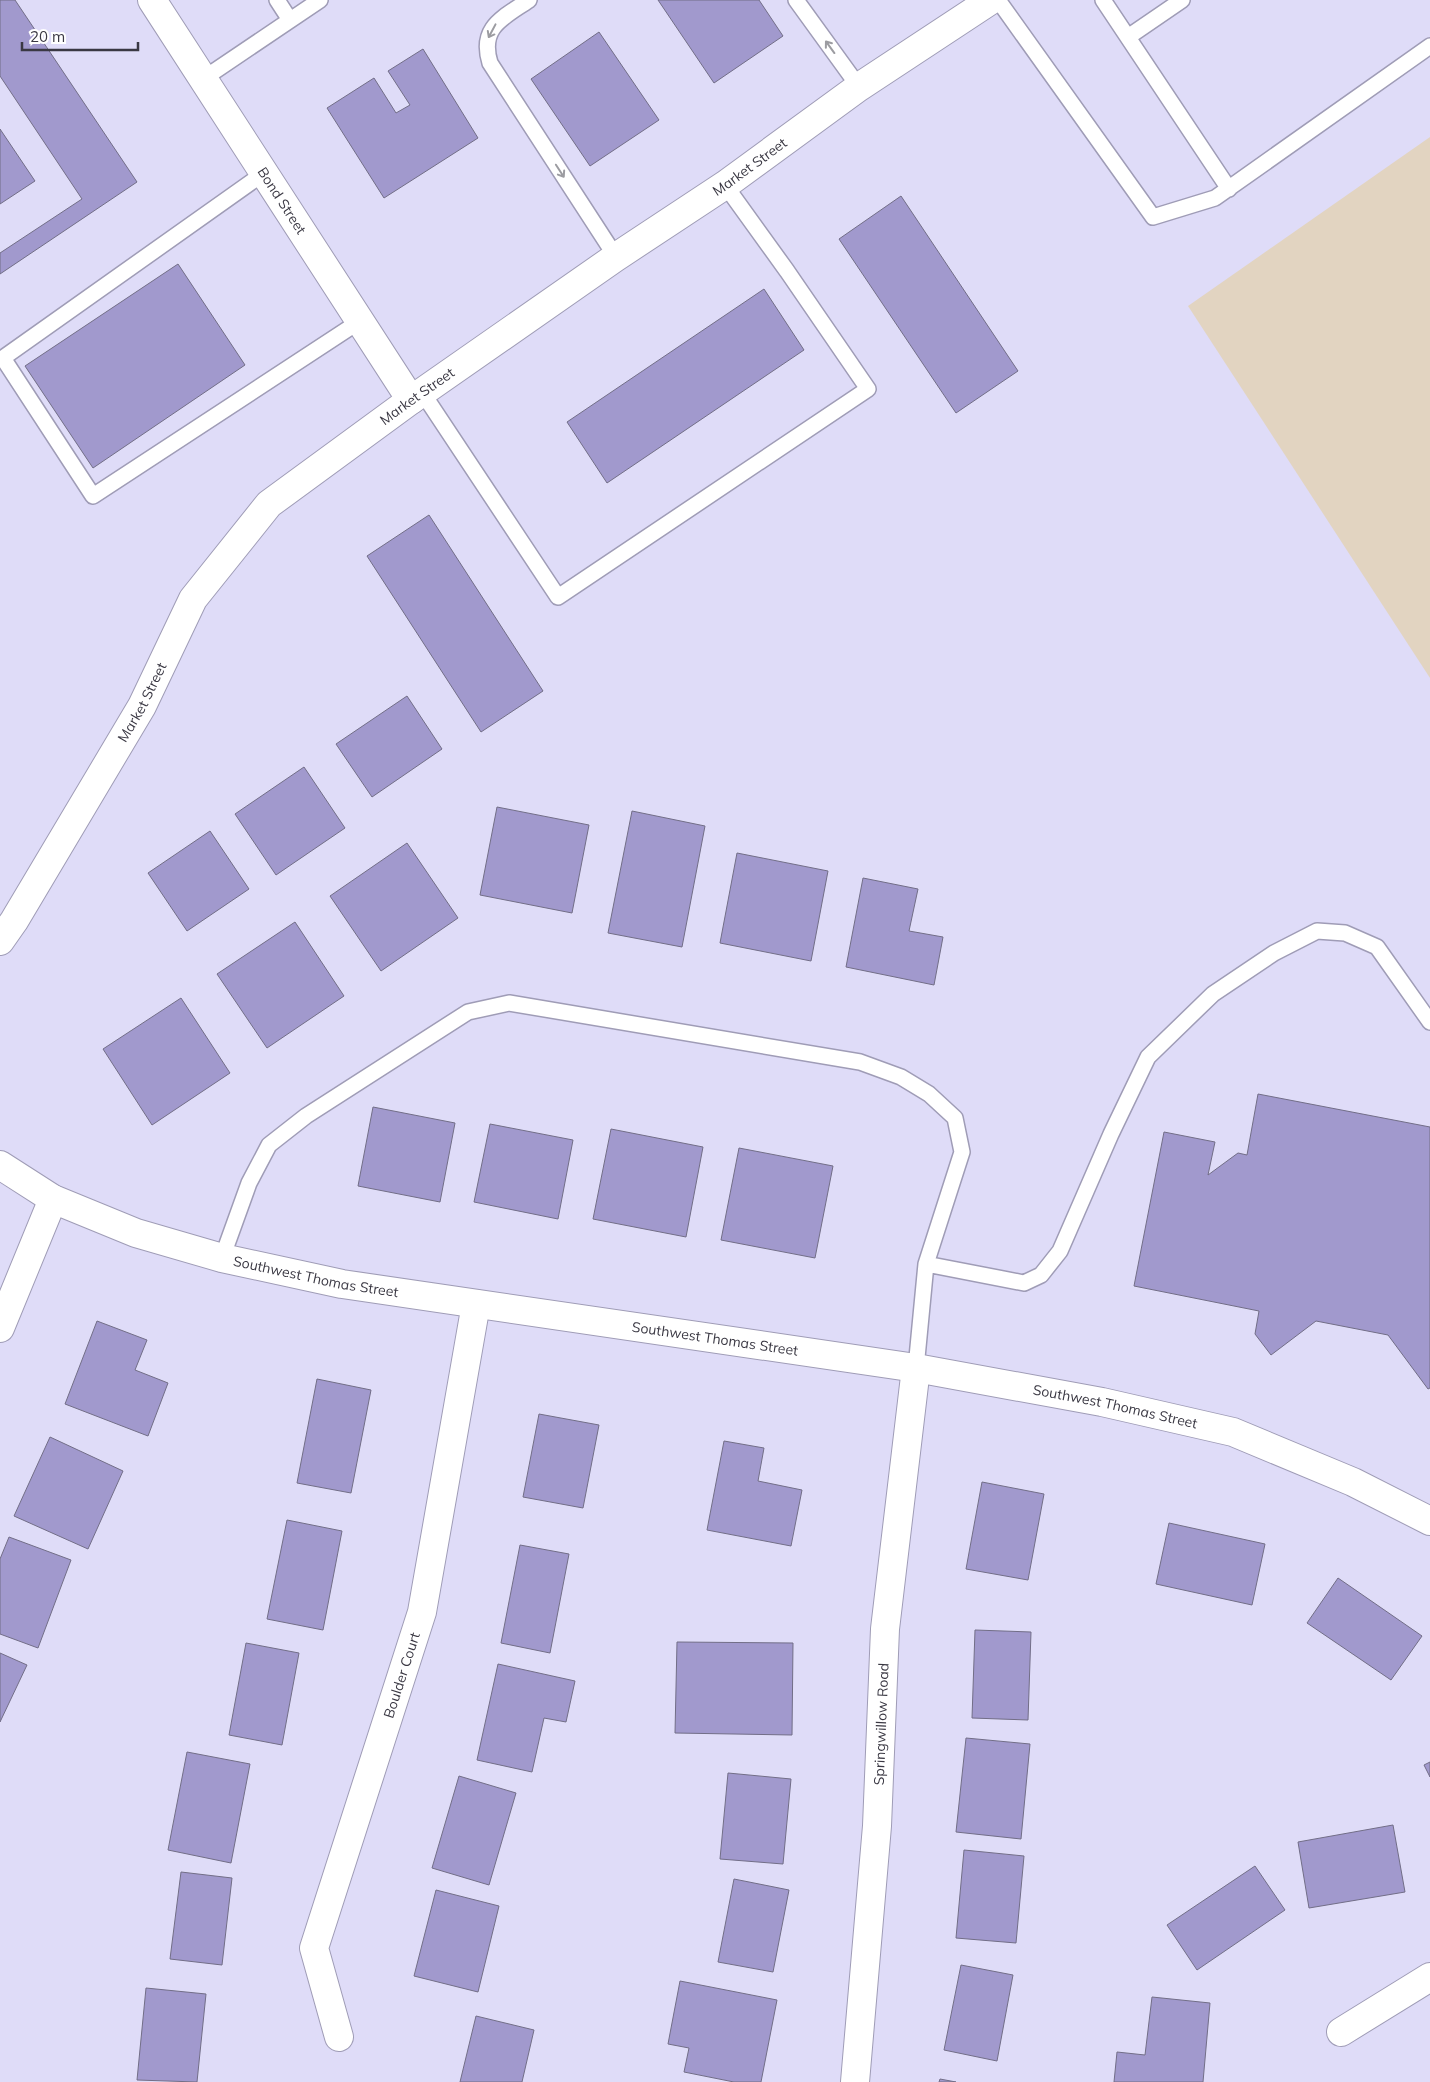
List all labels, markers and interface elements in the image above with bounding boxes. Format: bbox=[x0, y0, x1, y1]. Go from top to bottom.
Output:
scale bar bbox=[22, 20, 139, 52]
one-way arrow bbox=[487, 23, 497, 38]
text: 20 m bbox=[30, 27, 65, 46]
one-way arrow bbox=[825, 40, 835, 54]
street label: Market Street bbox=[709, 134, 790, 200]
one-way arrow bbox=[555, 163, 565, 177]
street label: Bond Street bbox=[254, 164, 310, 238]
street label: Market Street bbox=[376, 363, 458, 429]
street label: Market Street bbox=[114, 660, 170, 745]
street label: Southwest Thomas Street bbox=[232, 1252, 400, 1301]
street label: Southwest Thomas Street bbox=[631, 1318, 799, 1360]
street label: Southwest Thomas Street bbox=[1031, 1381, 1199, 1433]
street label: Boulder Court bbox=[379, 1630, 424, 1720]
street label: Springwillow Road bbox=[870, 1662, 893, 1786]

